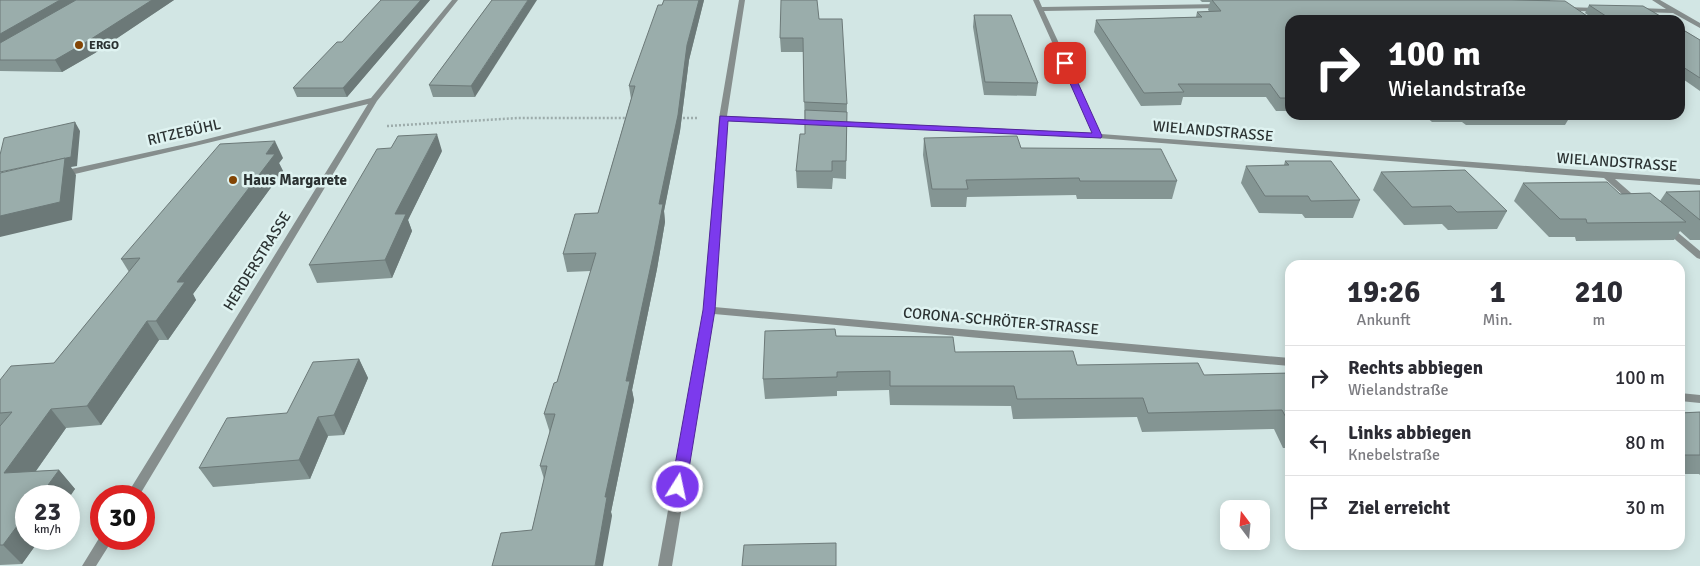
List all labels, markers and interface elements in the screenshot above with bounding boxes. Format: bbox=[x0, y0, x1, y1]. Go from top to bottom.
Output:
text: 100 m bbox=[1388, 32, 1481, 75]
icon: right bbox=[1305, 35, 1370, 100]
place label: ERGO bbox=[89, 38, 119, 53]
marker: ERGO bbox=[73, 39, 85, 51]
pin bbox=[1044, 42, 1086, 84]
icon: arrive bbox=[1051, 49, 1079, 77]
text: Wielandstraße bbox=[1388, 75, 1526, 102]
street label: RITZEBÜHL bbox=[146, 115, 223, 149]
street label: WIELANDSTRASSE bbox=[1152, 117, 1274, 145]
street label: WIELANDSTRASSE bbox=[1556, 149, 1678, 175]
place label: Haus Margarete bbox=[243, 171, 347, 189]
marker: Haus Margarete bbox=[227, 174, 239, 186]
street label: HERDERSTRASSE bbox=[219, 208, 295, 314]
text: 19:26 bbox=[1347, 274, 1421, 311]
text: 1 bbox=[1489, 274, 1506, 311]
text: 210 bbox=[1574, 274, 1623, 311]
street label: CORONA-SCHRÖTER-STRASSE bbox=[902, 303, 1100, 339]
text: Ankunft bbox=[1357, 310, 1411, 330]
text: Min. bbox=[1482, 310, 1513, 330]
text: m bbox=[1592, 310, 1605, 330]
text: Rechts abbiegen bbox=[1348, 356, 1483, 380]
icon: right bbox=[1305, 364, 1333, 392]
text: 100 m bbox=[1615, 366, 1665, 390]
text: Wielandstraße bbox=[1348, 380, 1449, 400]
text: Links abbiegen bbox=[1348, 421, 1471, 445]
icon: left bbox=[1305, 429, 1333, 457]
text: 80 m bbox=[1625, 431, 1665, 455]
text: Knebelstraße bbox=[1348, 445, 1440, 465]
position arrow bbox=[651, 460, 703, 512]
speed limit sign: 30 bbox=[90, 485, 155, 550]
icon: arrive bbox=[1305, 494, 1333, 522]
text: 23 bbox=[34, 496, 61, 527]
text: Ziel erreicht bbox=[1348, 496, 1450, 520]
text: 30 m bbox=[1625, 496, 1665, 520]
north arrow bbox=[1220, 500, 1270, 550]
map controls bbox=[1220, 500, 1270, 550]
text: km/h bbox=[34, 522, 61, 537]

